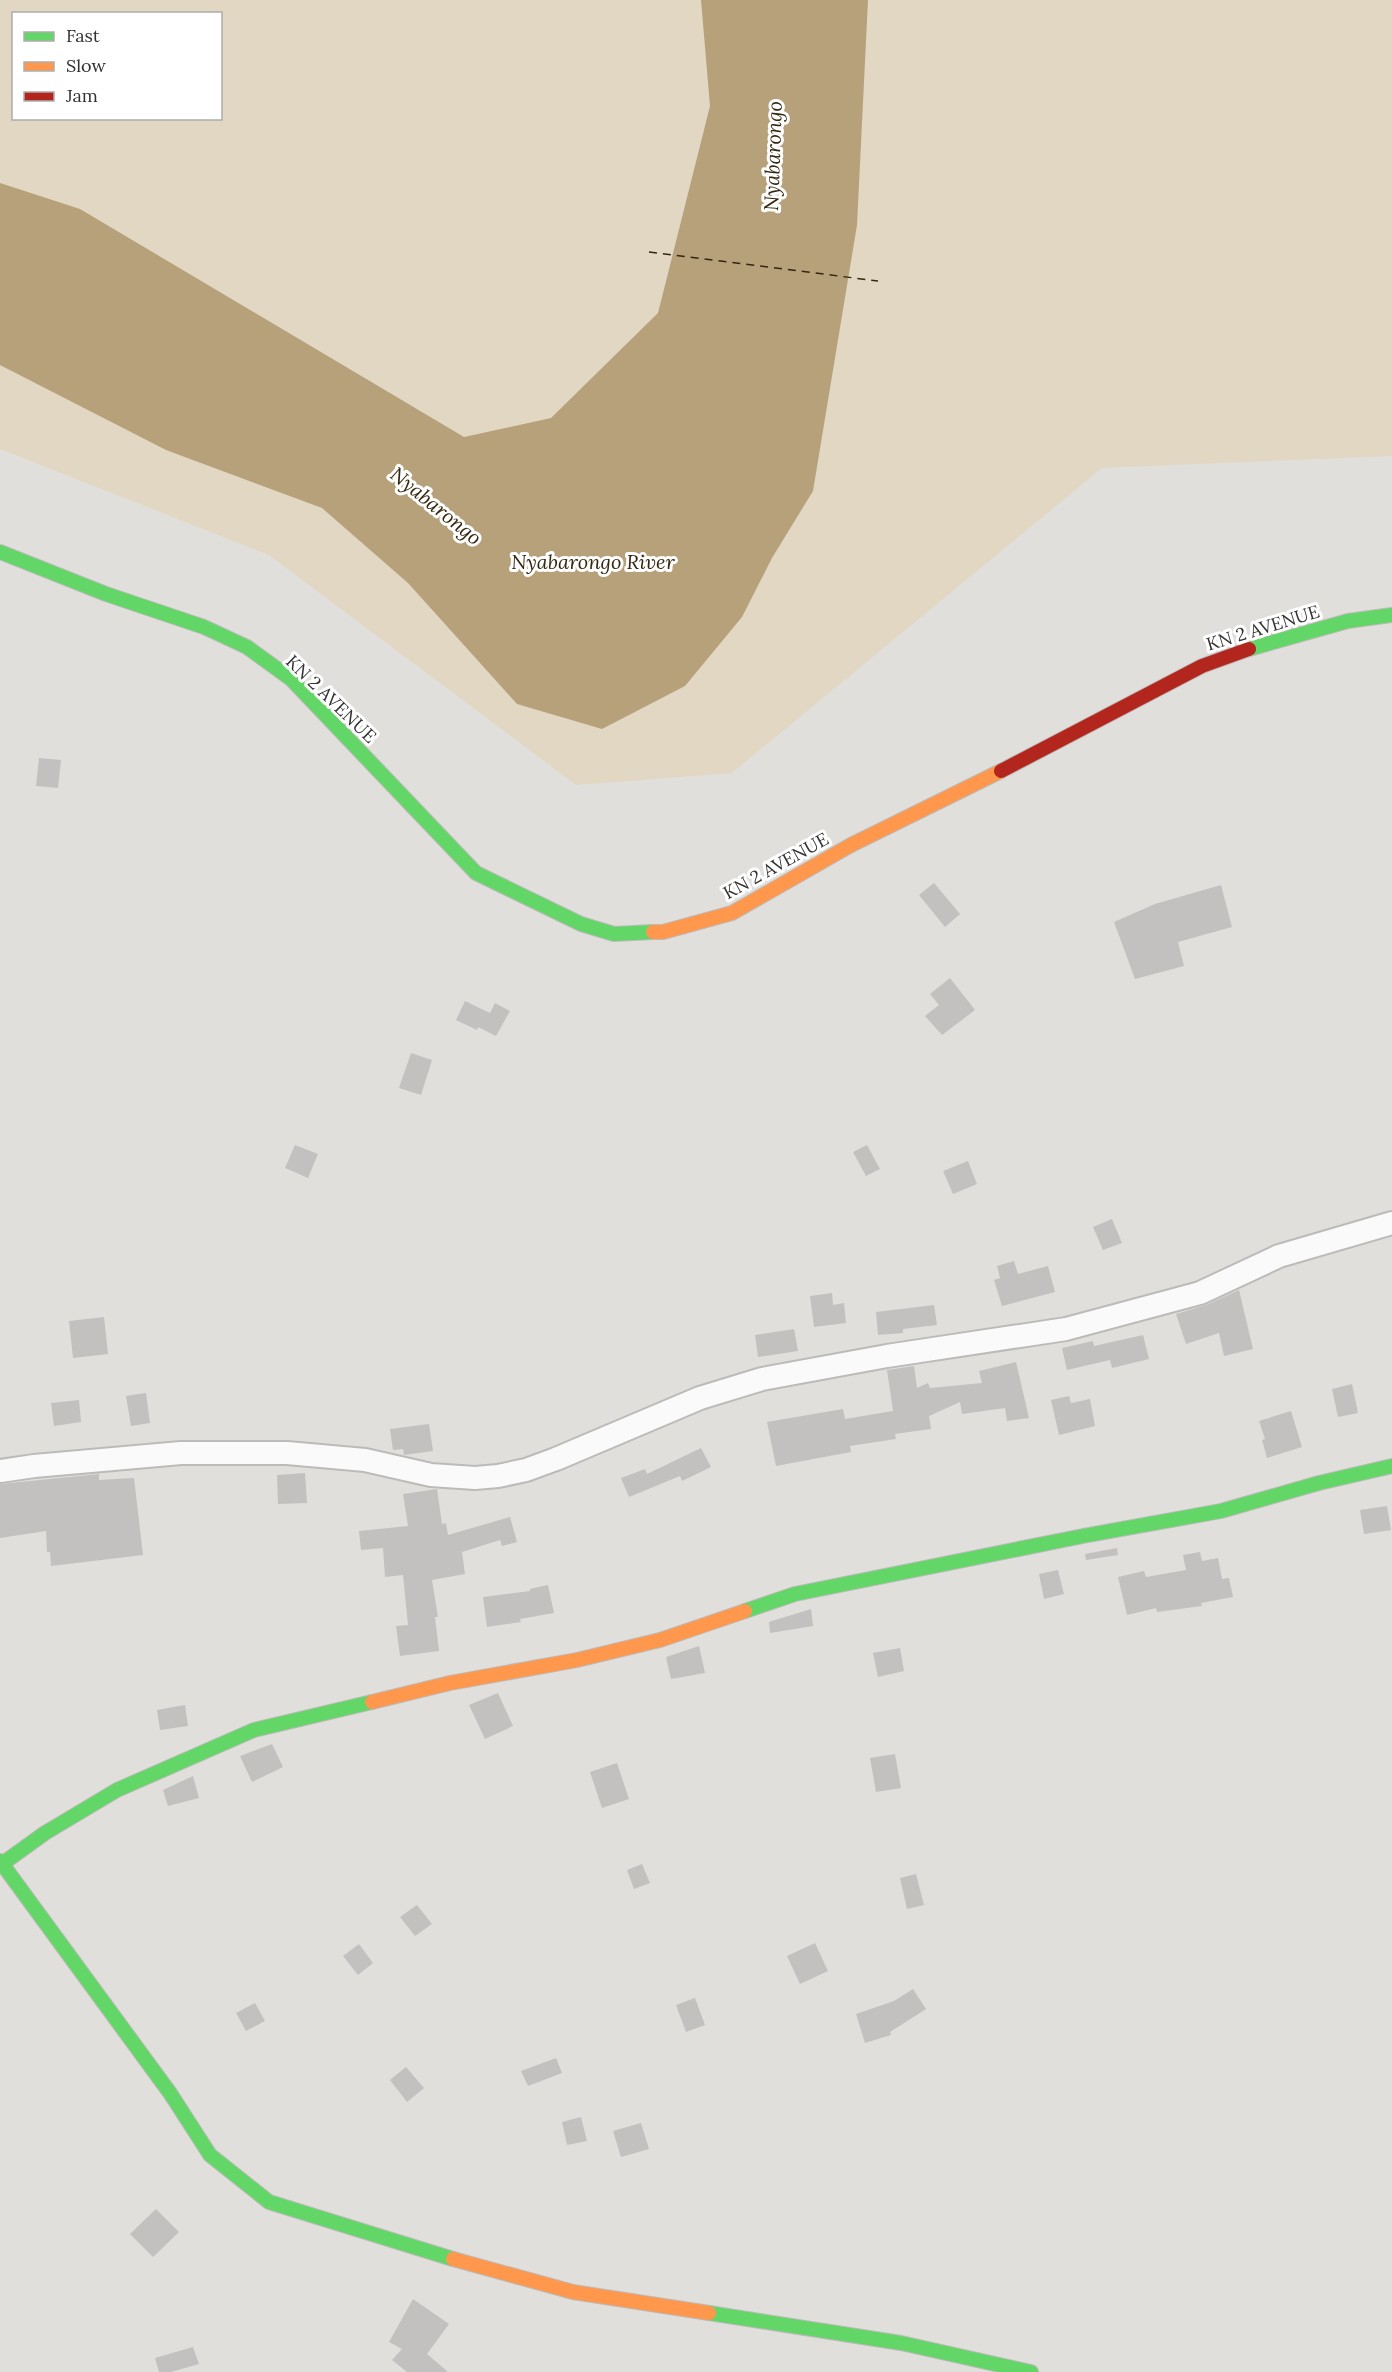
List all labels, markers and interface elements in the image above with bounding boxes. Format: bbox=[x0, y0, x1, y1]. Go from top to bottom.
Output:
legend bbox=[12, 12, 222, 120]
text: Fast bbox=[66, 24, 100, 47]
text: Slow bbox=[66, 54, 106, 77]
text: Jam bbox=[65, 84, 98, 107]
water label: Nyabarongo bbox=[758, 101, 787, 211]
water label: Nyabarongo bbox=[386, 461, 487, 550]
water label: Nyabarongo River bbox=[511, 549, 676, 574]
street label: KN 2 AVENUE bbox=[1203, 599, 1322, 656]
street label: KN 2 AVENUE bbox=[281, 650, 381, 748]
street label: KN 2 AVENUE bbox=[719, 827, 833, 904]

